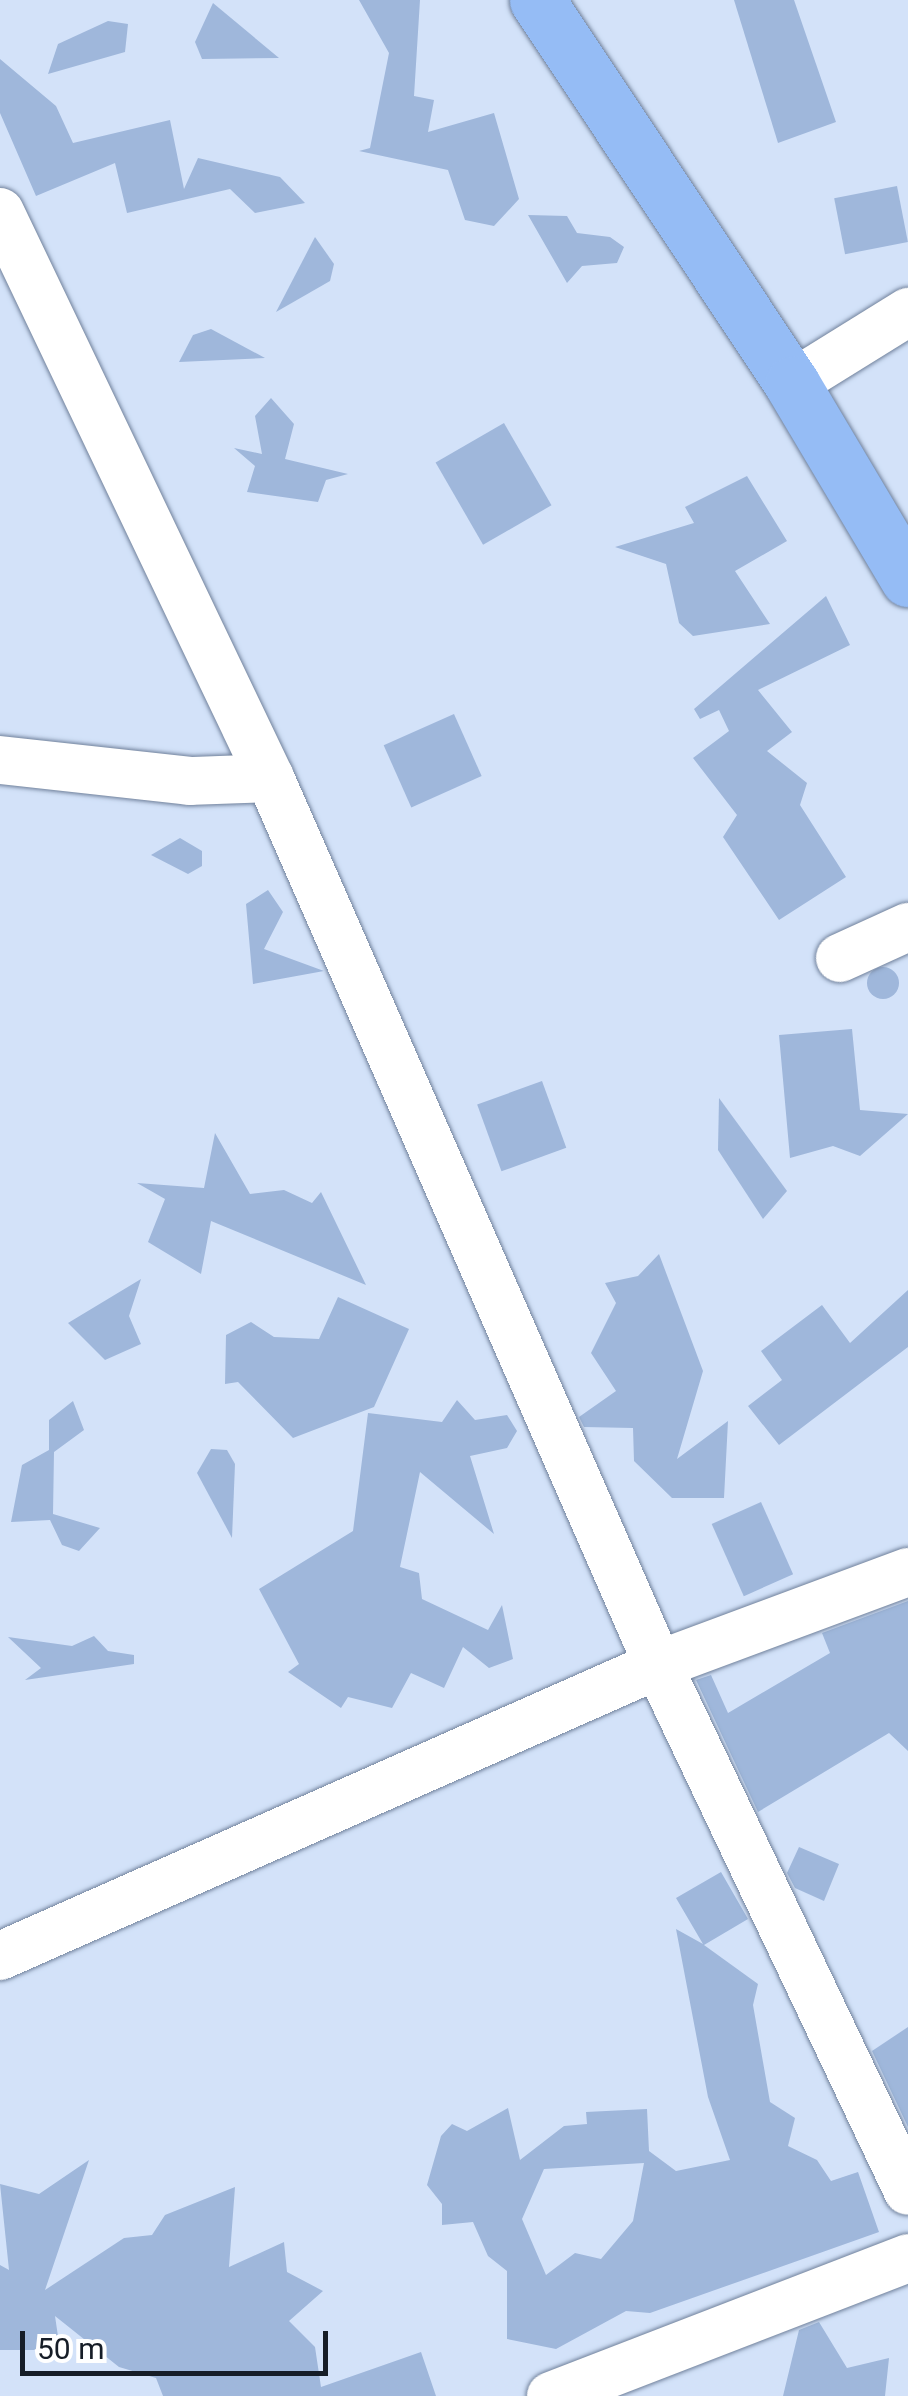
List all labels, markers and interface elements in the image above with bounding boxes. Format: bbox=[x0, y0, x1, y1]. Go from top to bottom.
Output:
scale bar bbox=[25, 2311, 332, 2373]
text: 50 m bbox=[37, 2331, 104, 2366]

